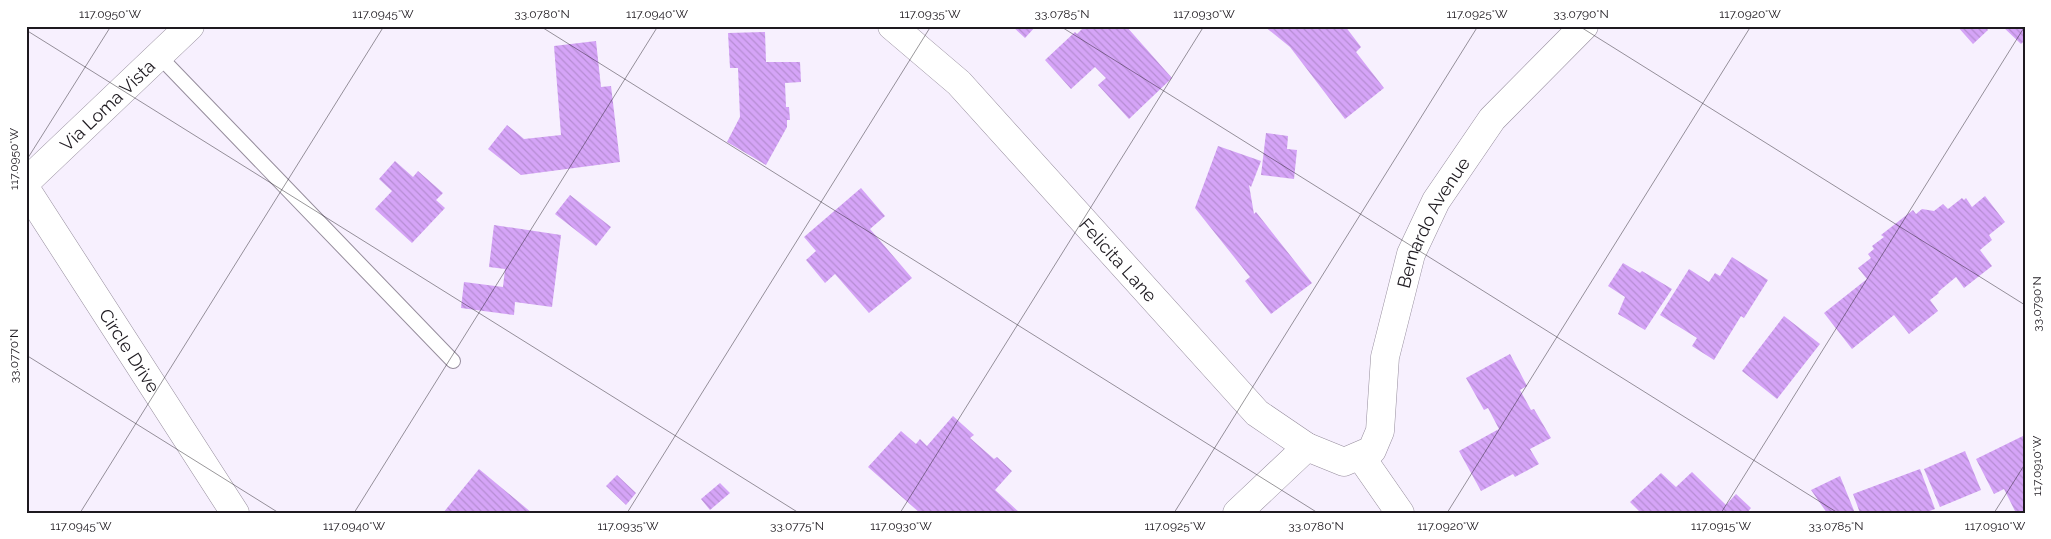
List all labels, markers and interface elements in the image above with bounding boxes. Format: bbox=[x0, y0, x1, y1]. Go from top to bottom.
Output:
text: 117.0950°W bbox=[79, 7, 141, 21]
text: 117.0945°W bbox=[352, 7, 414, 21]
text: 33.0780°N bbox=[514, 7, 570, 21]
text: 117.0940°W bbox=[626, 7, 688, 21]
text: 117.0935°W bbox=[899, 7, 961, 21]
text: 33.0785°N bbox=[1035, 7, 1089, 21]
text: 117.0930°W bbox=[1173, 7, 1235, 21]
text: 117.0925°W bbox=[1446, 7, 1508, 21]
text: 33.0790°N bbox=[1553, 7, 1609, 21]
text: 117.0920°W bbox=[1719, 7, 1781, 21]
street label: Via Loma Vista bbox=[55, 55, 159, 155]
text: 117.0950°W bbox=[7, 128, 21, 190]
street label: Bernardo Avenue bbox=[1392, 152, 1474, 290]
street label: Felicita Lane bbox=[1076, 214, 1162, 306]
text: 33.0790°N bbox=[2030, 276, 2044, 332]
street label: Circle Drive bbox=[95, 305, 165, 396]
text: 33.0770°N bbox=[7, 329, 21, 383]
text: 117.0910°W bbox=[2030, 435, 2044, 496]
text: 117.0945°W bbox=[50, 519, 112, 533]
text: 117.0940°W bbox=[323, 519, 385, 533]
text: 117.0935°W bbox=[597, 519, 659, 533]
text: 33.0775°N bbox=[770, 519, 824, 533]
text: 117.0930°W bbox=[870, 519, 932, 533]
text: 117.0925°W bbox=[1144, 519, 1206, 533]
text: 33.0780°N bbox=[1288, 519, 1344, 533]
text: 117.0920°W bbox=[1417, 519, 1479, 533]
text: 117.0915°W bbox=[1691, 519, 1751, 533]
text: 33.0785°N bbox=[1809, 519, 1863, 533]
text: 117.0910°W bbox=[1965, 519, 2026, 533]

